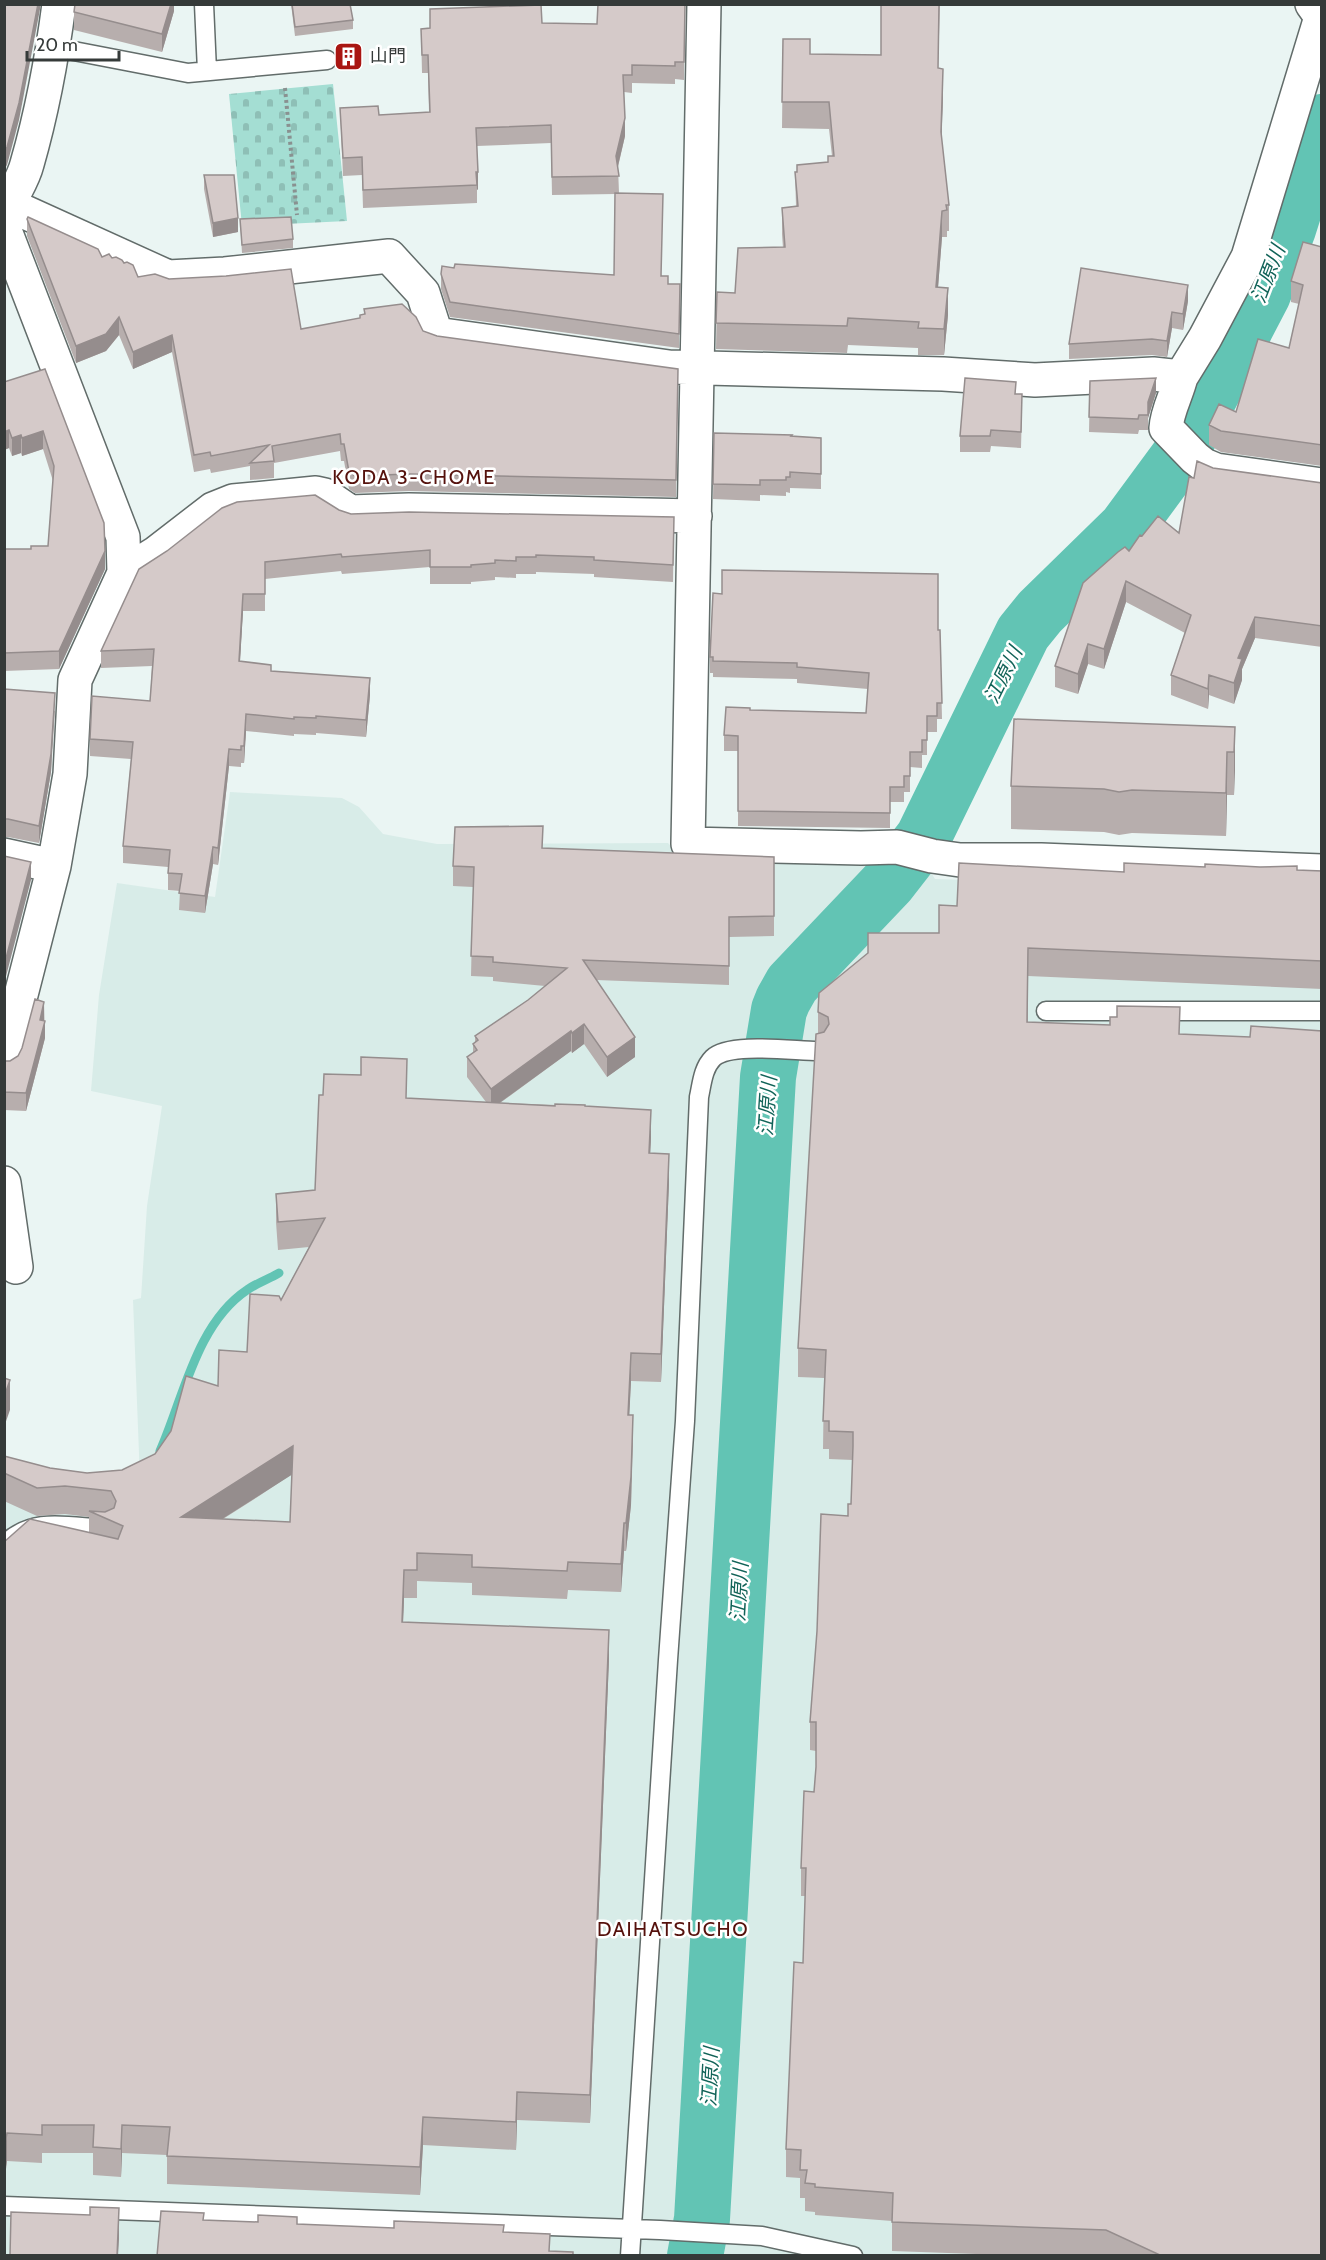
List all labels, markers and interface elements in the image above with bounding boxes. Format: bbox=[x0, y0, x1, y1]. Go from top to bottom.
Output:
scale bar bbox=[27, 24, 118, 62]
text: 20 m bbox=[36, 34, 78, 56]
building icon: 山門 bbox=[333, 40, 365, 72]
place label: 山門 bbox=[370, 45, 406, 67]
water label: 江原川 bbox=[1246, 240, 1291, 306]
district label: KODA 3-CHOME bbox=[332, 465, 496, 489]
water label: 江原川 bbox=[979, 641, 1028, 707]
water label: 江原川 bbox=[753, 1073, 781, 1137]
water label: 江原川 bbox=[725, 1559, 753, 1623]
district label: DAIHATSUCHO bbox=[597, 1917, 749, 1941]
water label: 江原川 bbox=[696, 2044, 724, 2108]

